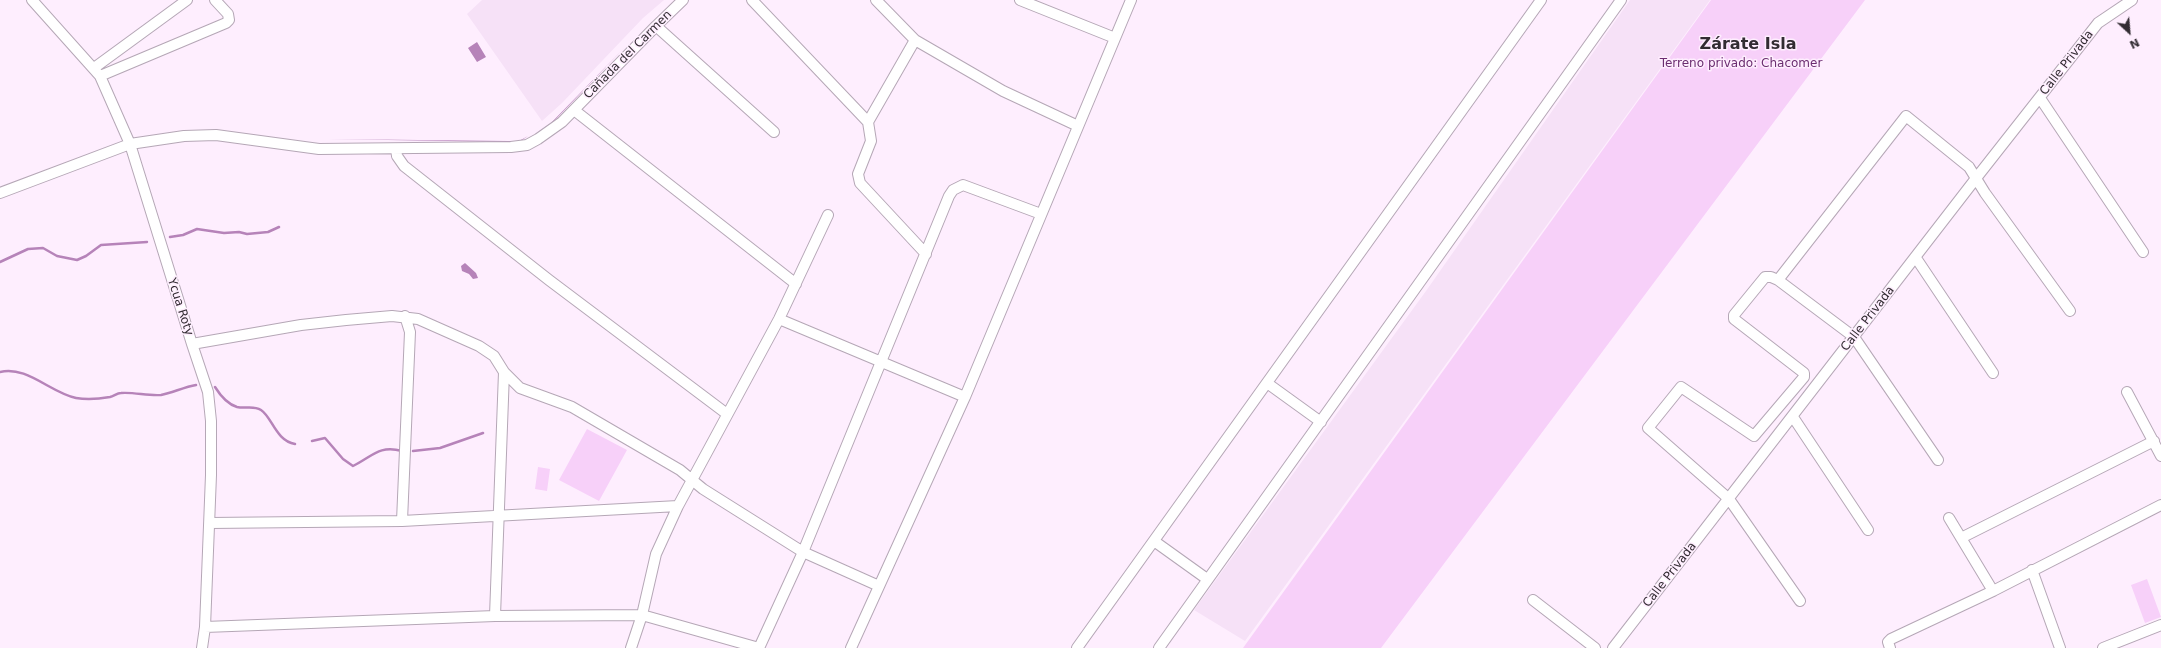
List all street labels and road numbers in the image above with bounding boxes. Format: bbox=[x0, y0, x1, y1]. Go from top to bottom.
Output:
street label: Cañada del Carmen bbox=[581, 8, 675, 102]
street label: Calle Privada bbox=[2037, 28, 2097, 98]
street label: Ycua Roty bbox=[164, 276, 196, 338]
street label: Calle Privada bbox=[1838, 284, 1898, 354]
street label: Calle Privada bbox=[1640, 540, 1700, 610]

